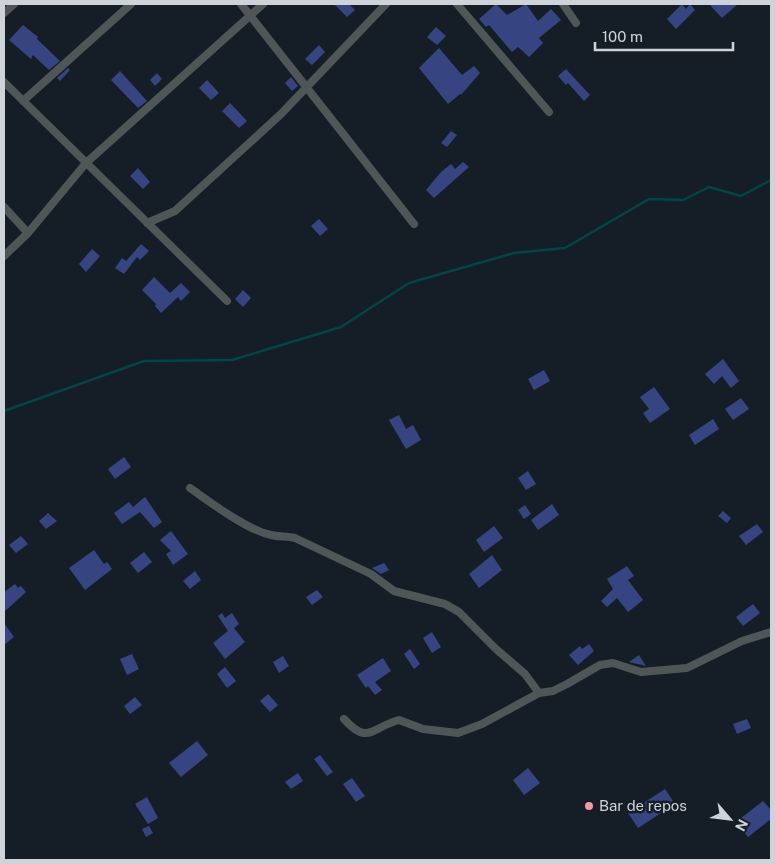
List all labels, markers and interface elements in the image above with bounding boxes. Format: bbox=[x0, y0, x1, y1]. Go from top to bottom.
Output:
scale bar bbox=[595, 20, 732, 52]
text: 100 m bbox=[602, 28, 643, 45]
north arrow bbox=[705, 794, 755, 844]
place label: Bar de repos bbox=[599, 797, 687, 814]
marker: Bar de repos bbox=[583, 800, 595, 812]
text: N bbox=[732, 817, 751, 834]

